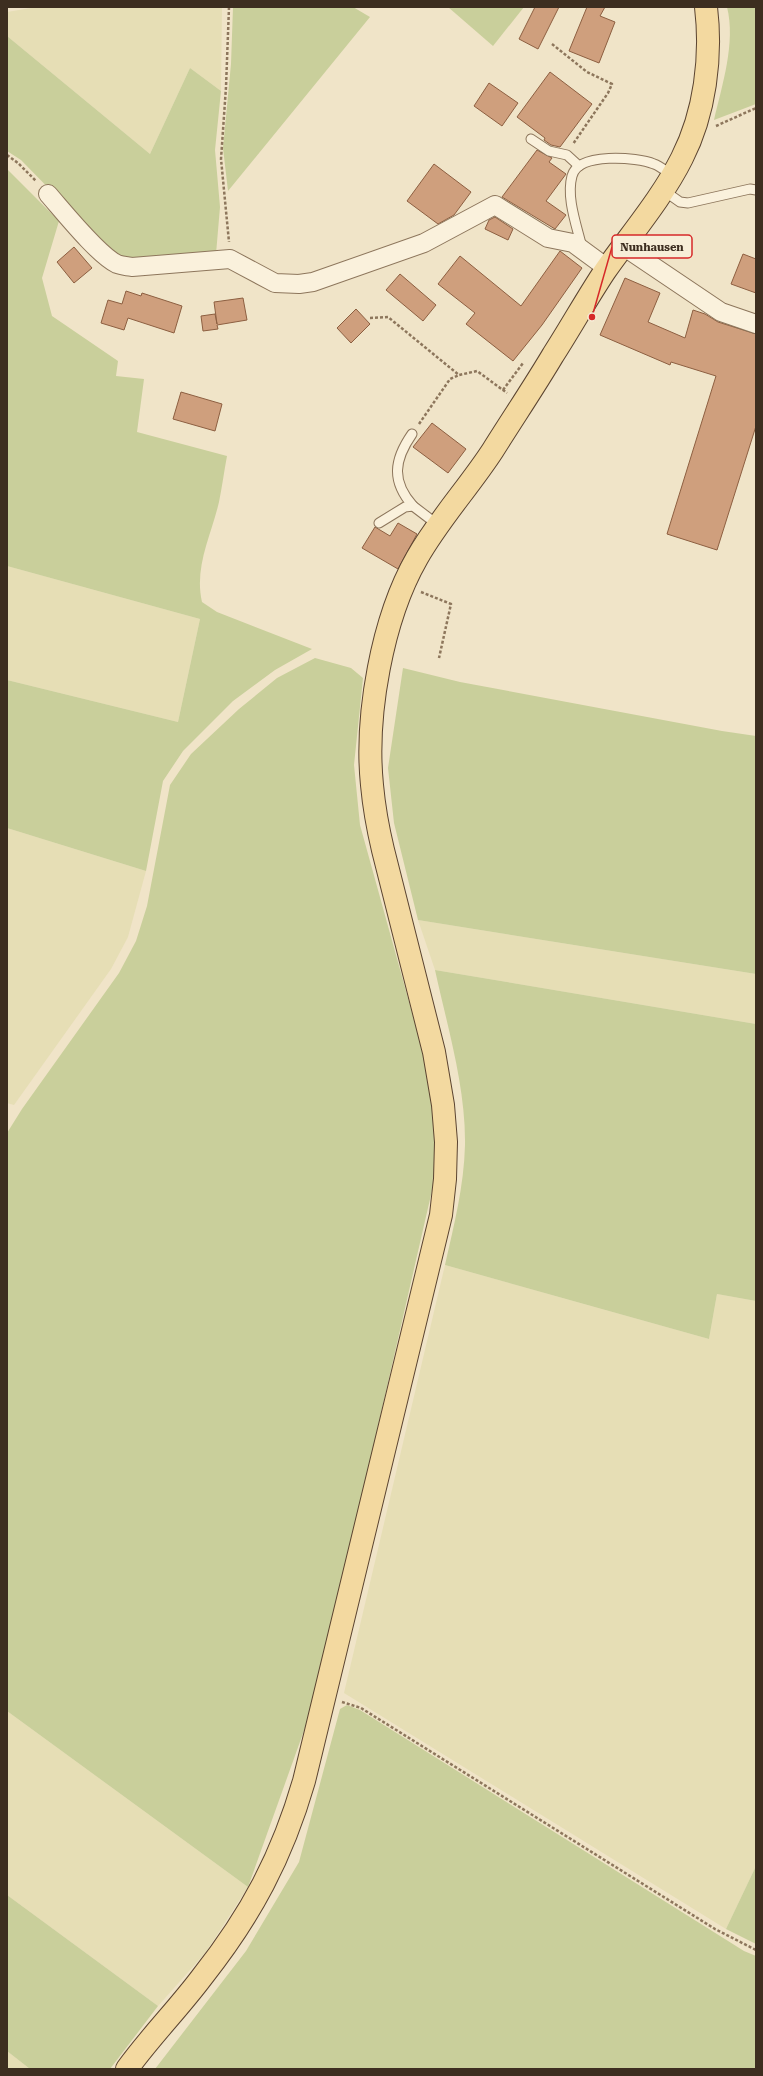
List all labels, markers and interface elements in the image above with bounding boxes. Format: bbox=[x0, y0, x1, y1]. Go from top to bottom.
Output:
callout: Nunhausen bbox=[612, 235, 692, 258]
text: Nunhausen bbox=[620, 241, 684, 254]

